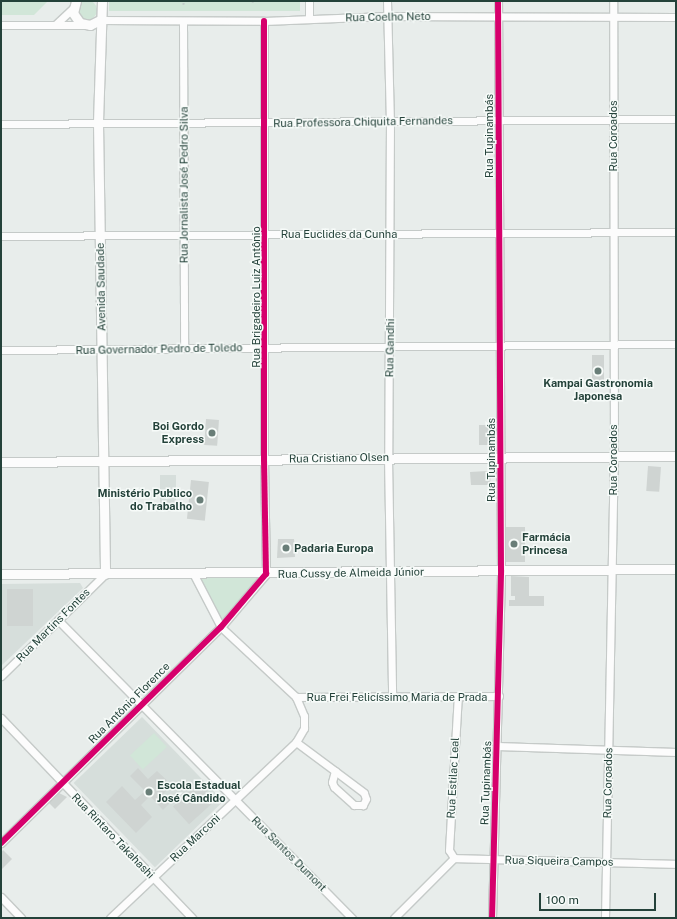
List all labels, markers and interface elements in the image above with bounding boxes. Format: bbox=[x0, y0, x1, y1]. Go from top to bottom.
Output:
street label: Rua Coelho Neto bbox=[345, 10, 431, 24]
street label: Rua Tupinambás bbox=[482, 94, 496, 178]
street label: Rua Coroados bbox=[606, 100, 620, 172]
street label: Rua Jornalista José Pedro Silva bbox=[177, 107, 191, 263]
street label: Rua Professora Chiquita Fernandes bbox=[273, 114, 453, 130]
street label: Rua Brigadeiro Luiz Antônio bbox=[249, 226, 263, 368]
street label: Rua Euclides da Cunha bbox=[281, 227, 397, 241]
street label: Avenida Saudade bbox=[94, 243, 108, 331]
street label: Rua Gandhi bbox=[383, 319, 397, 377]
street label: Rua Governador Pedro de Toledo bbox=[75, 341, 243, 357]
marker: Kampai Gastronomia Japonesa bbox=[593, 366, 603, 376]
place label: Kampai Gastronomia Japonesa bbox=[543, 377, 653, 403]
street label: Rua Tupinambás bbox=[484, 418, 498, 502]
place label: Boi Gordo Express bbox=[152, 420, 204, 446]
street label: Rua Coroados bbox=[606, 424, 620, 496]
marker: Boi Gordo Express bbox=[207, 428, 217, 438]
street label: Rua Cristiano Olsen bbox=[289, 451, 389, 465]
place label: Ministério Publico do Trabalho bbox=[97, 487, 192, 513]
marker: Ministério Publico do Trabalho bbox=[195, 495, 205, 505]
place label: Farmácia Princesa bbox=[522, 531, 571, 557]
marker: Farmácia Princesa bbox=[509, 539, 519, 549]
place label: Padaria Europa bbox=[294, 541, 374, 555]
marker: Padaria Europa bbox=[281, 543, 291, 553]
street label: Rua Cussy de Almeida Júnior bbox=[278, 565, 424, 581]
street label: Rua Martins Fontes bbox=[13, 585, 93, 665]
street label: Rua Antônio Florence bbox=[86, 660, 172, 746]
street label: Rua Frei Felicíssimo Maria de Prada bbox=[306, 690, 488, 704]
street label: Rua Estilac Leal bbox=[444, 737, 462, 819]
street label: Rua Tupinambás bbox=[478, 741, 494, 825]
street label: Rua Coroados bbox=[601, 747, 615, 819]
place label: Escola Estadual José Cândido bbox=[157, 779, 241, 805]
marker: Escola Estadual José Cândido bbox=[144, 787, 154, 797]
street label: Rua Rintaro Takahashi bbox=[69, 791, 157, 881]
street label: Rua Marconi bbox=[167, 811, 223, 865]
street label: Rua Santos Dumont bbox=[249, 814, 329, 894]
street label: Rua Siqueira Campos bbox=[504, 853, 614, 869]
scale bar bbox=[541, 885, 658, 911]
text: 100 m bbox=[546, 893, 579, 907]

